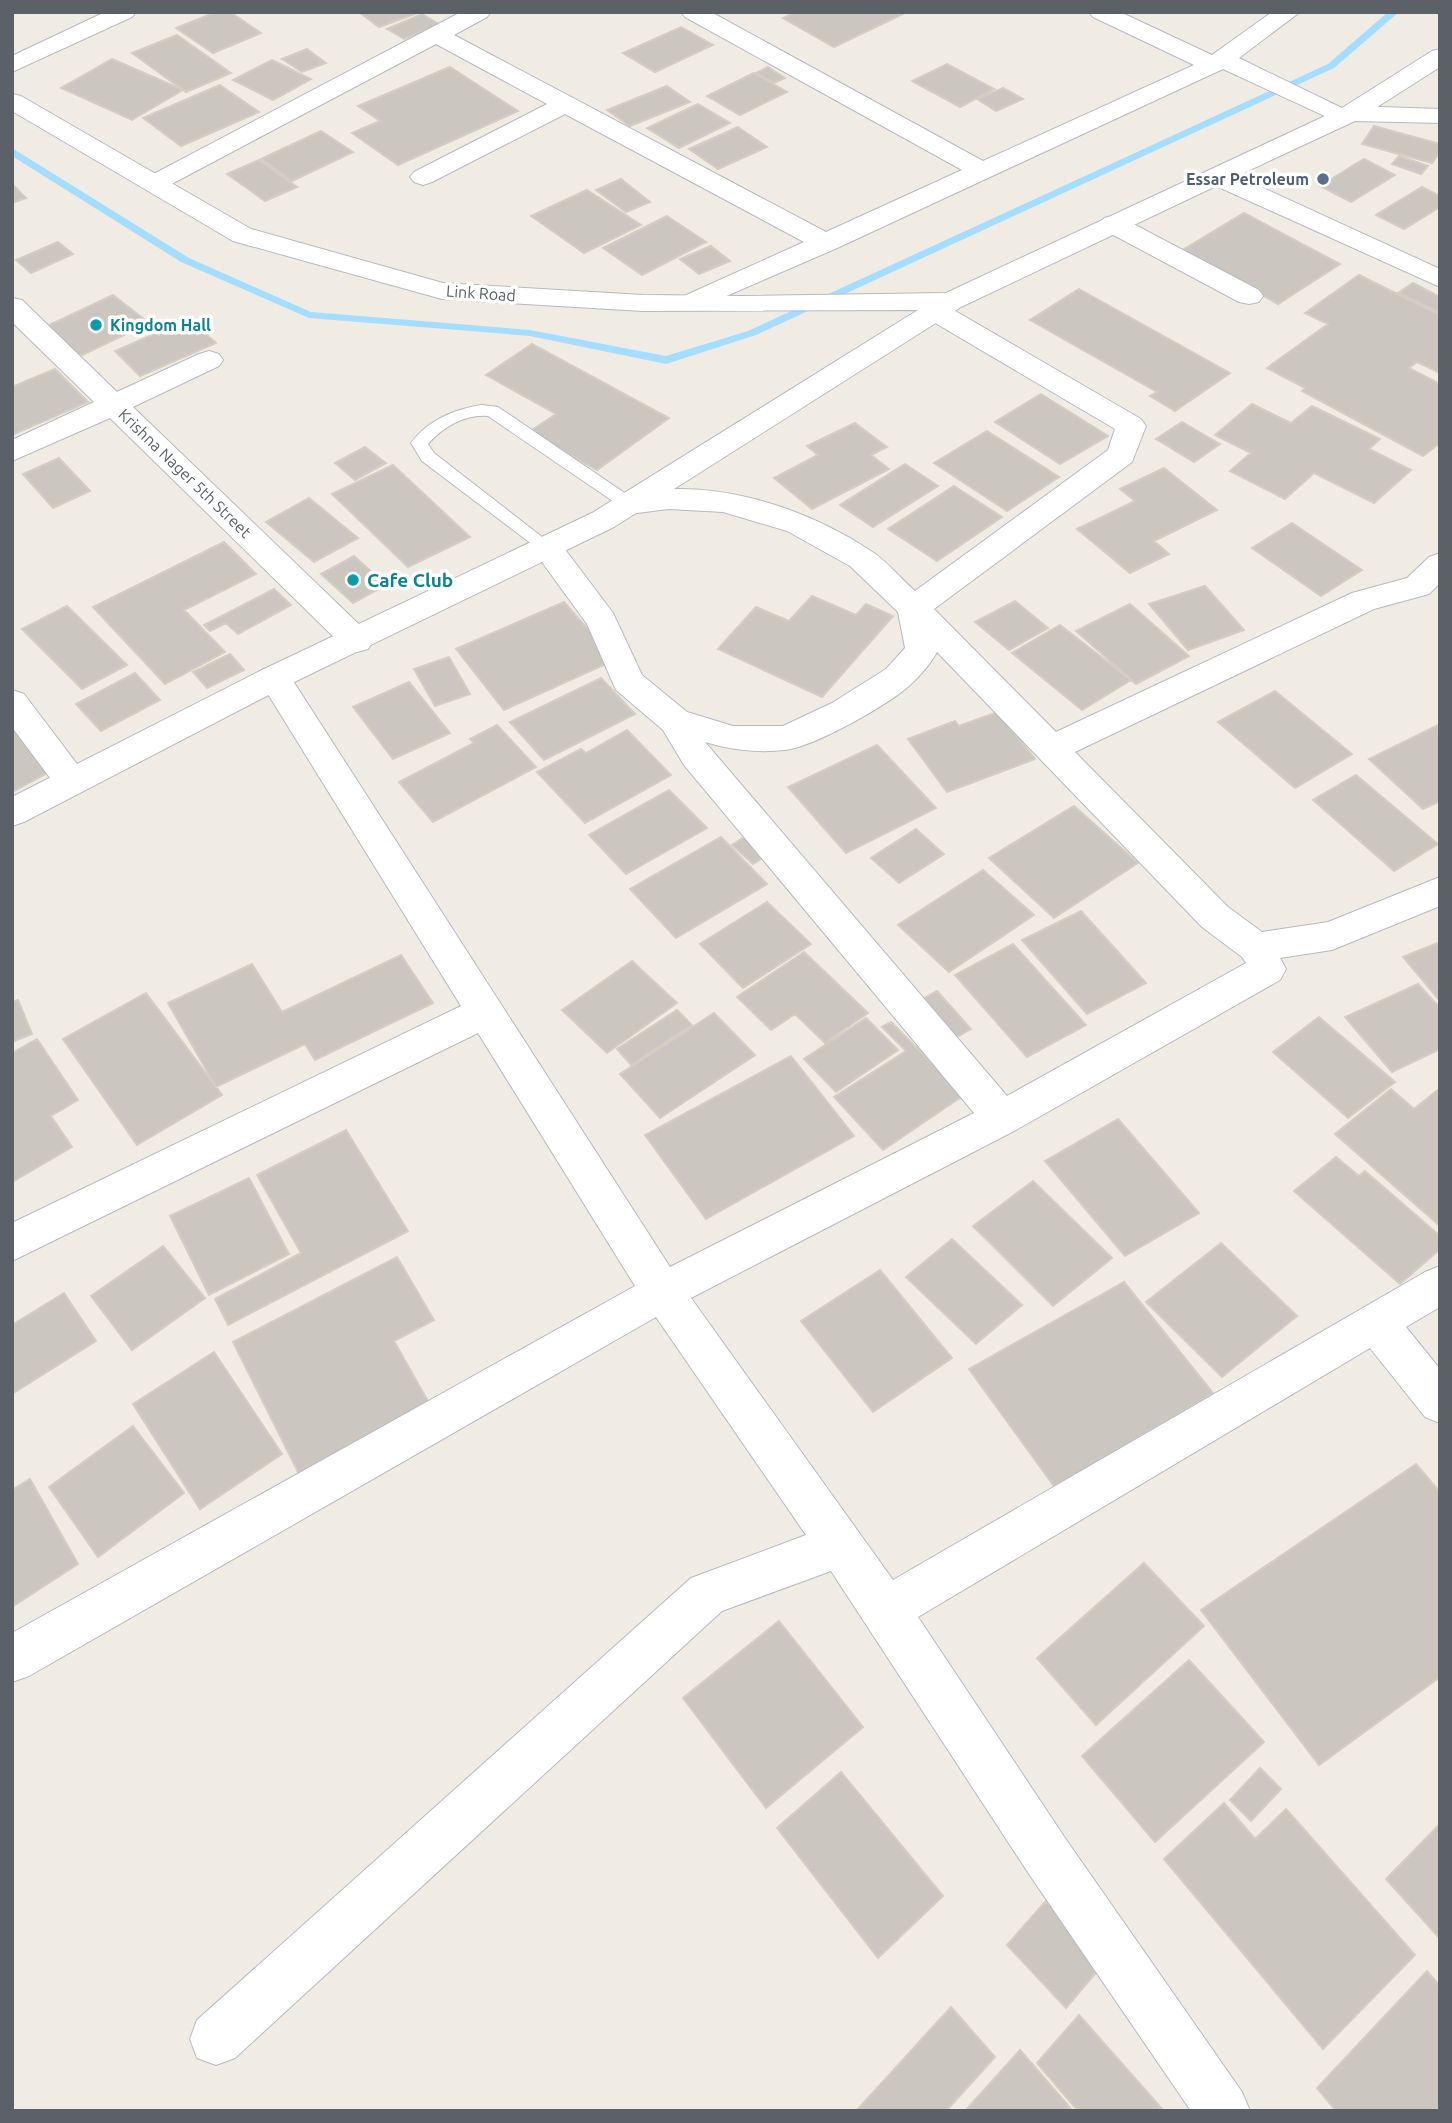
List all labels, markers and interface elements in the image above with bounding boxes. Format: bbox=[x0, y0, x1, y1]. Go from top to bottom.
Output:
place label: Essar Petroleum bbox=[1186, 170, 1309, 188]
marker: Essar Petroleum bbox=[1315, 171, 1331, 187]
street label: Link Road bbox=[446, 282, 516, 304]
place label: Kingdom Hall bbox=[110, 316, 211, 334]
marker: Kingdom Hall bbox=[88, 317, 104, 333]
street label: Krishna Nager 5th Street bbox=[115, 405, 255, 541]
place label: Cafe Club bbox=[367, 569, 453, 591]
marker: Cafe Club bbox=[345, 572, 361, 588]

